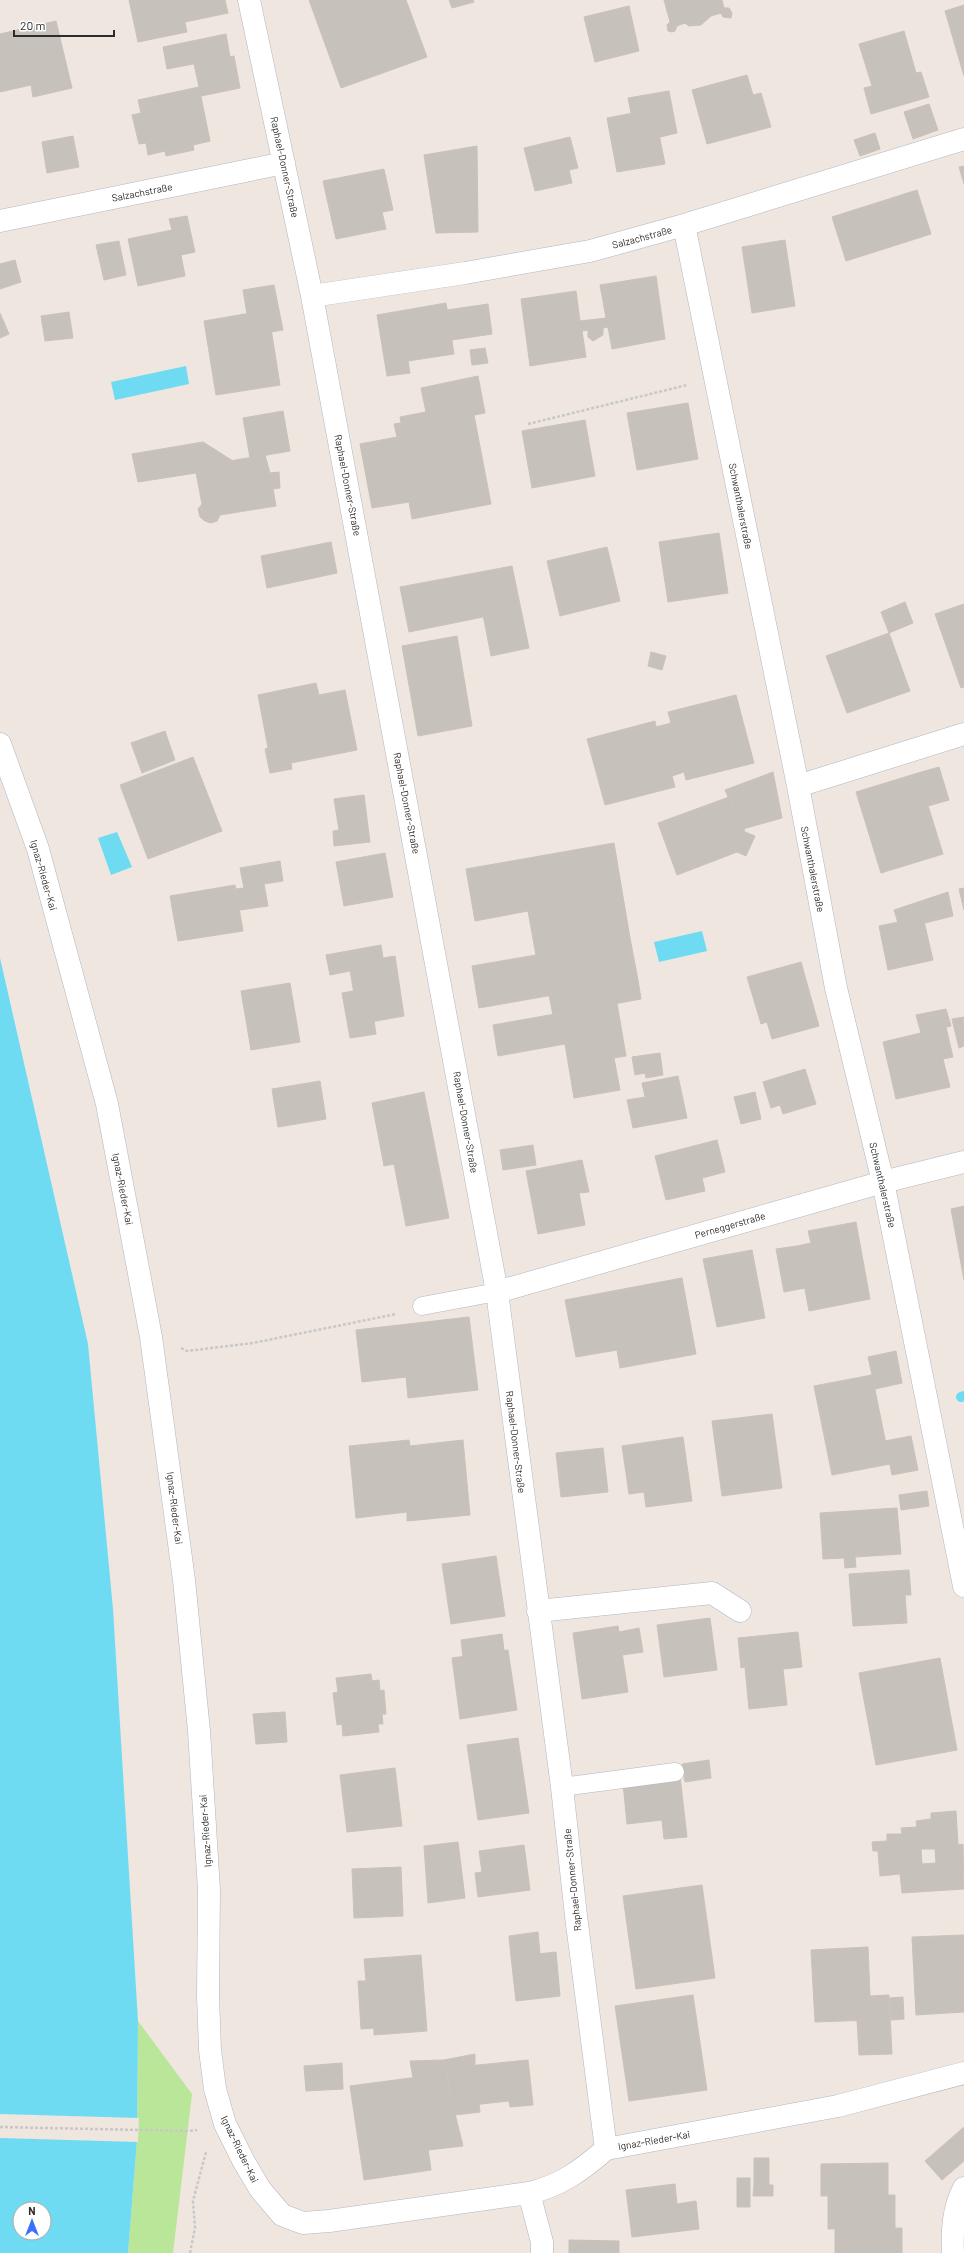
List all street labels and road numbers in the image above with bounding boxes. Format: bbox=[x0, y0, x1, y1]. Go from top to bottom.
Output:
street label: Raphael-Donner-Straße bbox=[268, 115, 302, 219]
street label: Salzachstraße bbox=[111, 180, 173, 204]
street label: Salzachstraße bbox=[611, 223, 673, 251]
street label: Raphael-Donner-Straße bbox=[332, 433, 364, 537]
street label: Schwanthalerstraße bbox=[727, 462, 755, 550]
street label: Raphael-Donner-Straße bbox=[391, 751, 423, 855]
street label: Schwanthalerstraße bbox=[799, 825, 827, 913]
street label: Ignaz-Rieder-Kai bbox=[28, 838, 60, 912]
street label: Raphael-Donner-Straße bbox=[451, 1070, 481, 1174]
street label: Schwanthalerstraße bbox=[867, 1141, 899, 1229]
street label: Ignaz-Rieder-Kai bbox=[110, 1152, 136, 1226]
street label: Perneggerstraße bbox=[693, 1209, 767, 1241]
street label: Raphael-Donner-Straße bbox=[504, 1390, 528, 1494]
street label: Ignaz-Rieder-Kai bbox=[165, 1471, 185, 1545]
street label: Ignaz-Rieder-Kai bbox=[196, 1794, 214, 1868]
street label: Raphael-Donner-Straße bbox=[561, 1828, 583, 1932]
street label: Ignaz-Rieder-Kai bbox=[219, 2114, 261, 2184]
street label: Ignaz-Rieder-Kai bbox=[617, 2128, 691, 2152]

